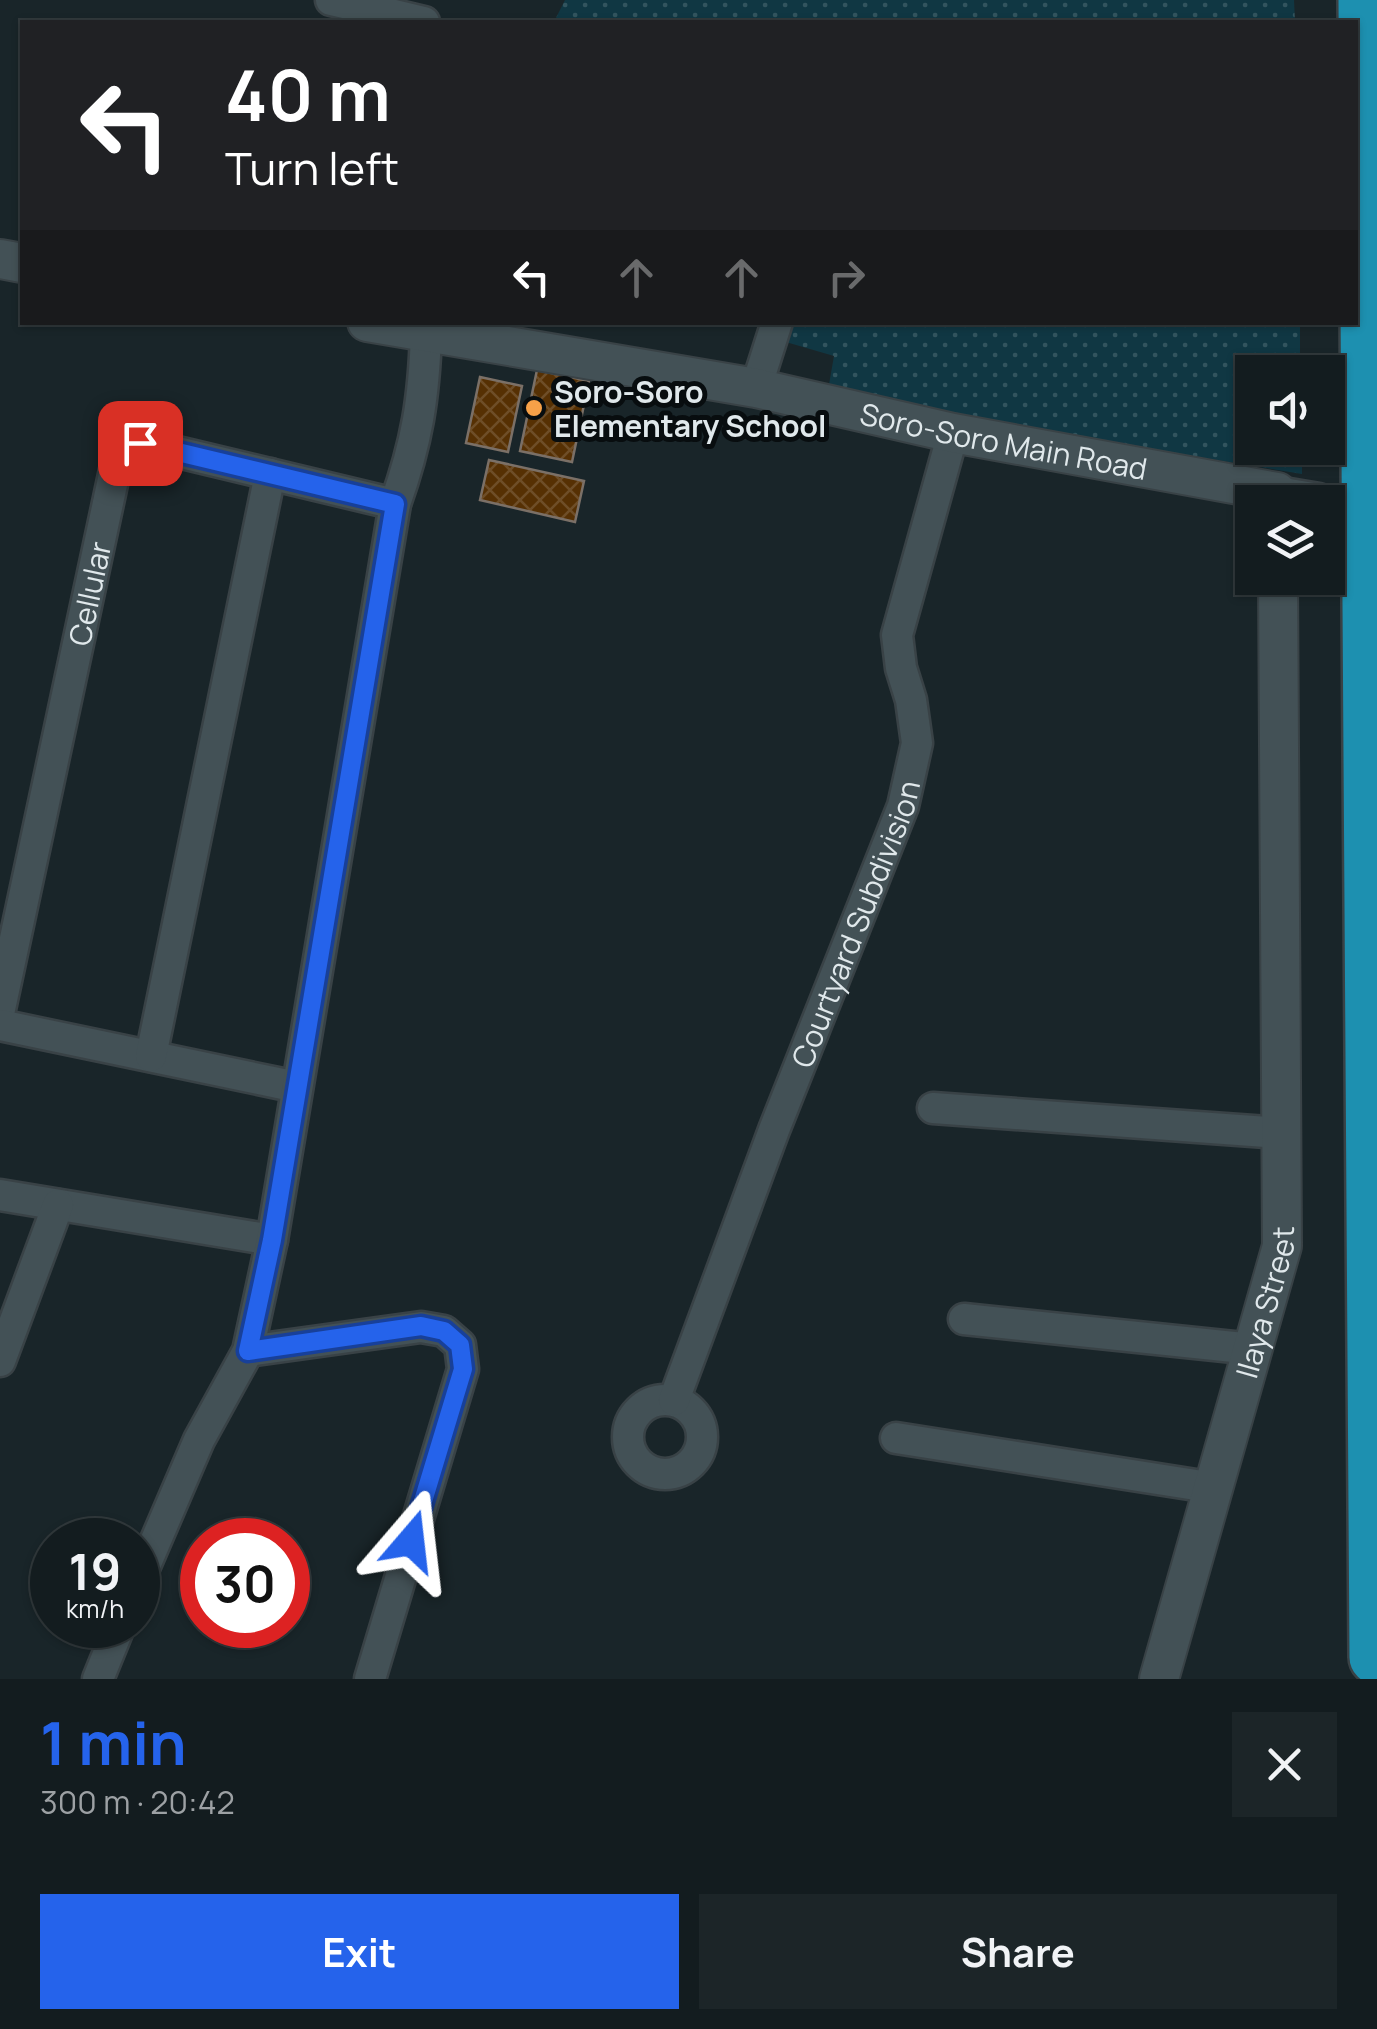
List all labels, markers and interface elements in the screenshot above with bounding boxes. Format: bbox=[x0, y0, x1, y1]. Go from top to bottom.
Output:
text: 40 m bbox=[225, 46, 391, 142]
icon: left bbox=[60, 60, 190, 190]
text: Turn left bbox=[225, 137, 399, 199]
icon: left bbox=[504, 250, 559, 305]
icon: ahead bbox=[609, 250, 664, 305]
icon: ahead bbox=[714, 250, 769, 305]
icon: right bbox=[819, 250, 874, 305]
map controls bbox=[1235, 355, 1345, 595]
button: sound bbox=[1235, 355, 1345, 465]
place label: Soro-Soro Elementary School bbox=[554, 371, 826, 446]
street label: Soro-Soro Main Road bbox=[856, 392, 1151, 488]
marker: Soro-Soro Elementary School bbox=[523, 397, 545, 419]
pin bbox=[98, 401, 183, 486]
icon: arrive bbox=[113, 416, 168, 471]
button: layers bbox=[1235, 485, 1345, 595]
street label: Cellular bbox=[58, 537, 120, 649]
street label: Courtyard Subdivision bbox=[781, 776, 929, 1073]
street label: Ilaya Street bbox=[1225, 1226, 1304, 1382]
position arrow bbox=[359, 1489, 463, 1593]
speed limit sign: 30 bbox=[180, 1518, 310, 1648]
text: 19 bbox=[69, 1537, 121, 1605]
text: km/h bbox=[66, 1591, 124, 1626]
text: 1 min bbox=[40, 1701, 187, 1783]
button: close bbox=[1232, 1712, 1337, 1817]
text: 300 m · 20:42 bbox=[40, 1780, 235, 1824]
button: Exit bbox=[40, 1894, 679, 2009]
button: Share bbox=[699, 1894, 1337, 2009]

